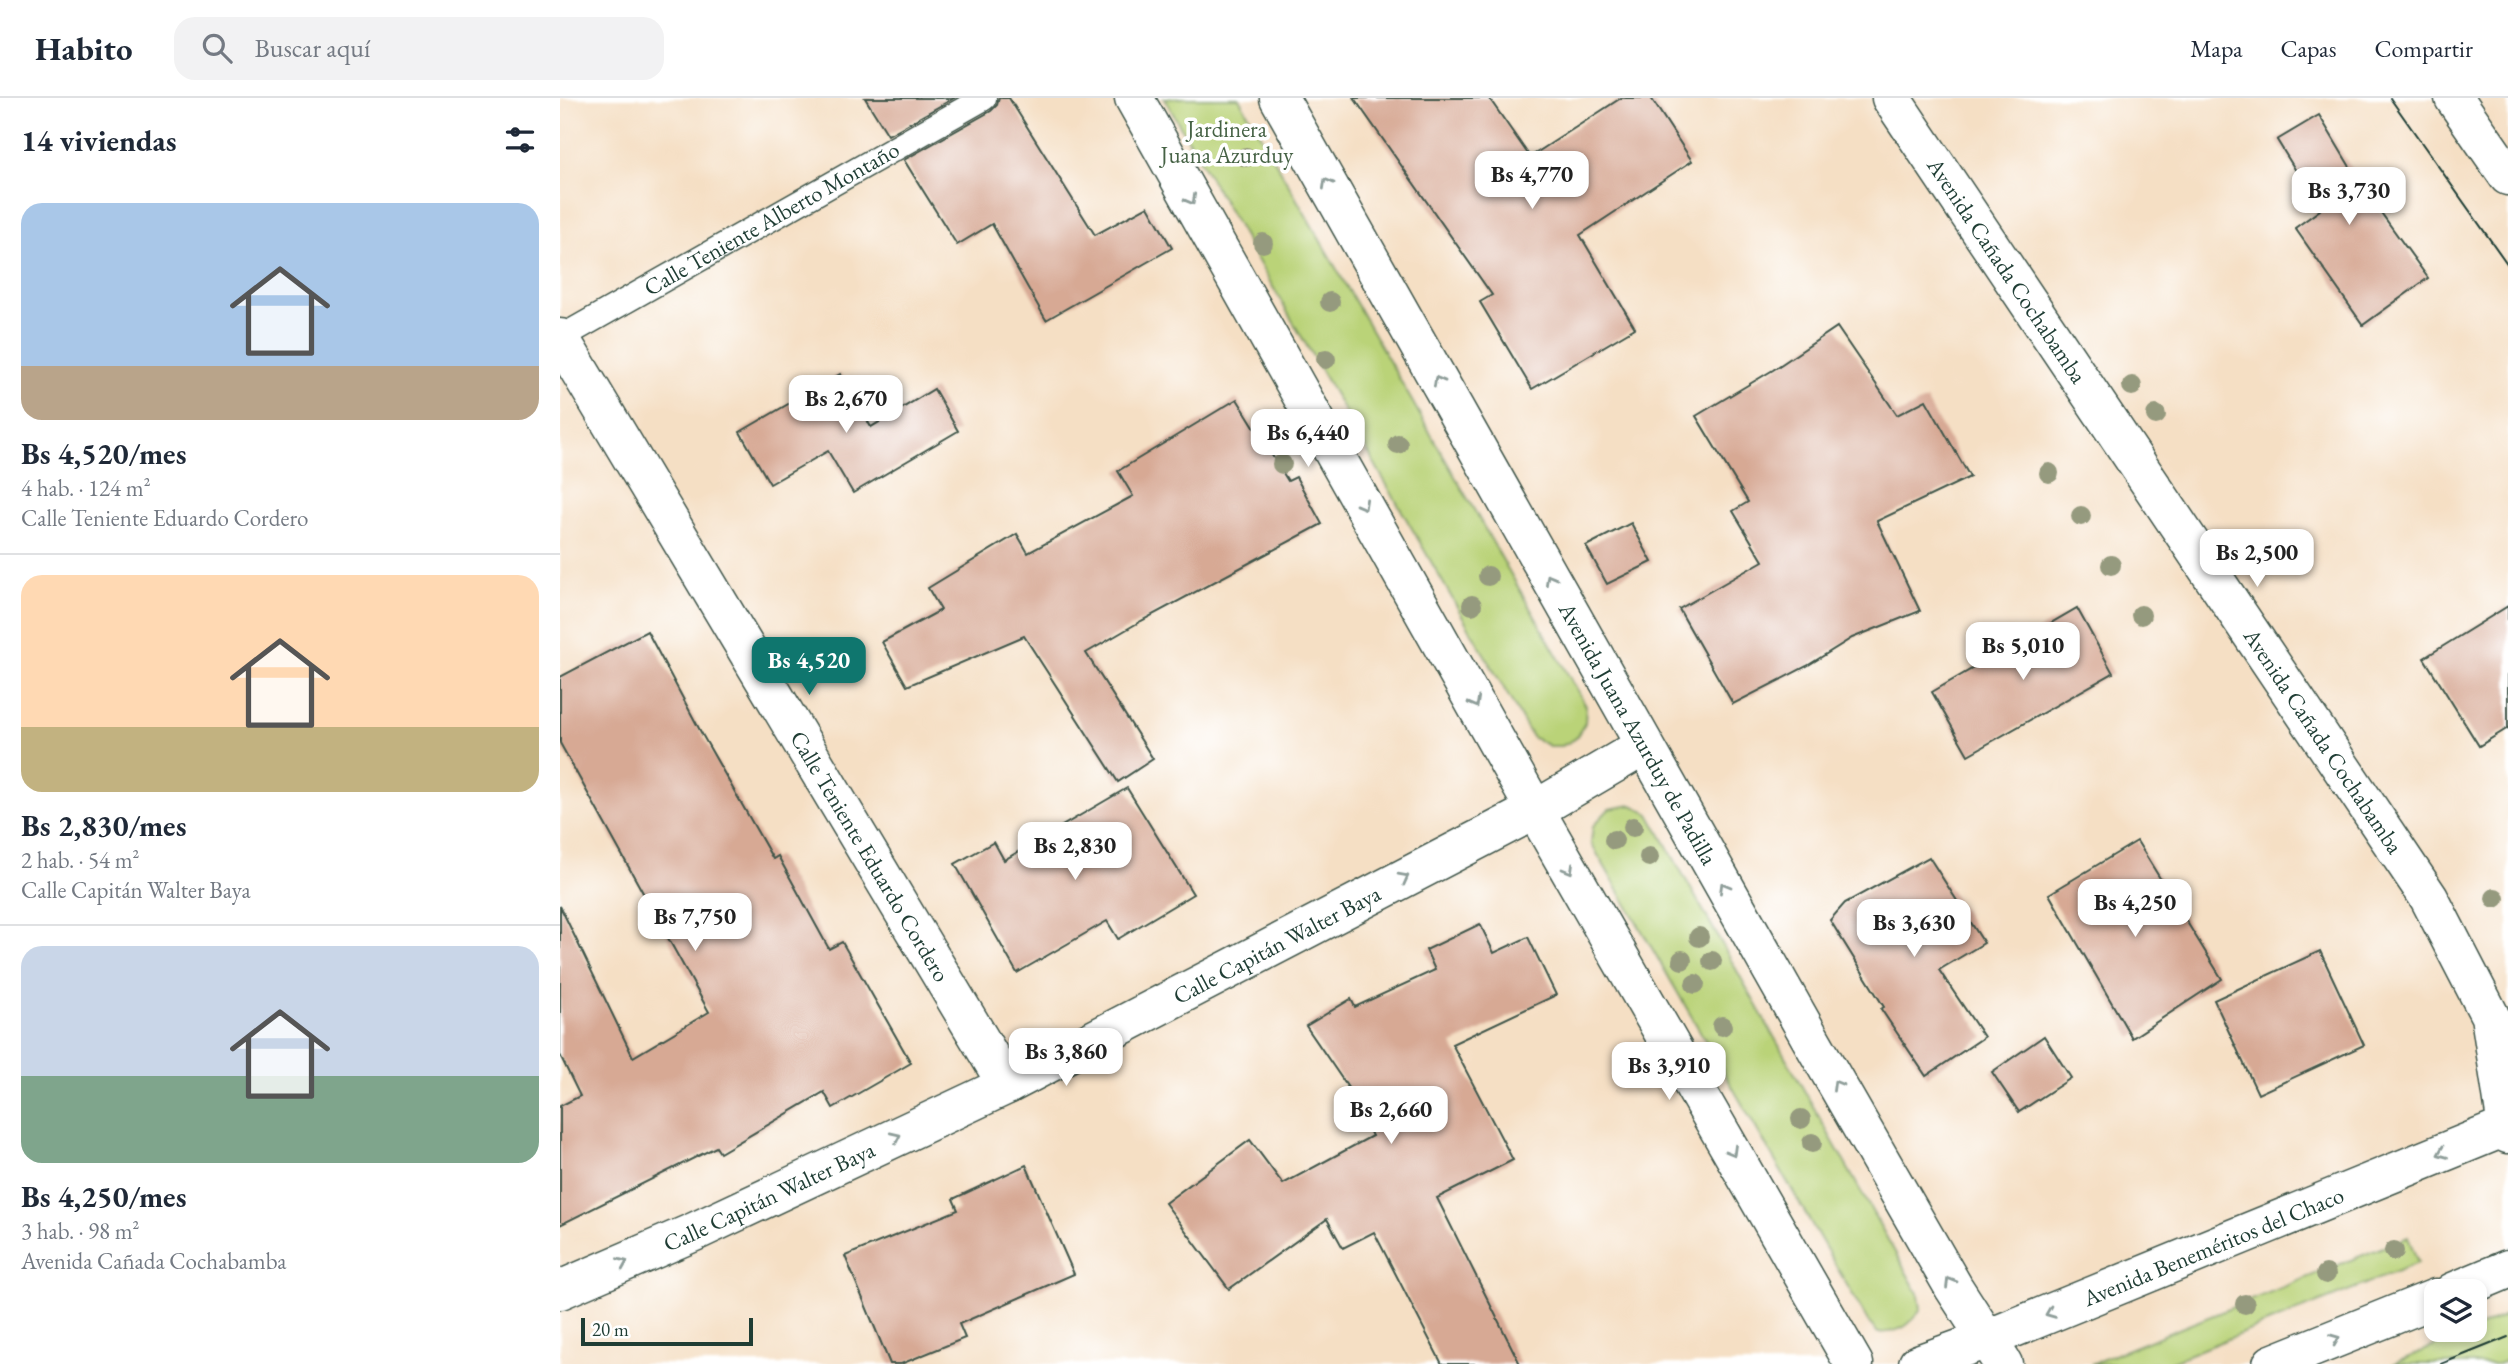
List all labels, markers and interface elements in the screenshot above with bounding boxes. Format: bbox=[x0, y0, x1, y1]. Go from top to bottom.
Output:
search box bbox=[174, 17, 664, 80]
text: Habito bbox=[35, 27, 132, 70]
icon: search bbox=[198, 29, 236, 67]
text: Buscar aquí bbox=[254, 31, 370, 65]
text: Mapa bbox=[2190, 33, 2242, 64]
text: Capas bbox=[2280, 33, 2336, 64]
text: Compartir bbox=[2374, 33, 2473, 64]
park label: Jardinera Juana Azurduy bbox=[1159, 114, 1294, 170]
text: 14 viviendas bbox=[21, 121, 177, 160]
icon: filters bbox=[501, 121, 539, 159]
street label: Calle Teniente Alberto Montaño bbox=[638, 134, 905, 303]
street label: Avenida Cañada Cochabamba bbox=[1920, 151, 2094, 390]
pin: Bs 4,770 bbox=[1460, 152, 1604, 211]
text: Bs 4,770 bbox=[1491, 159, 1573, 189]
pin: Bs 3,730 bbox=[2277, 167, 2421, 227]
text: Bs 3,730 bbox=[2308, 175, 2390, 205]
one-way arrow bbox=[1322, 178, 1335, 190]
one-way arrow bbox=[1183, 193, 1196, 205]
icon: home bbox=[217, 248, 343, 374]
pin: Bs 2,670 bbox=[774, 376, 918, 435]
one-way arrow bbox=[1433, 376, 1446, 389]
text: Bs 2,670 bbox=[805, 383, 887, 413]
pin: Bs 6,440 bbox=[1236, 410, 1380, 469]
text: Bs 6,440 bbox=[1267, 417, 1349, 447]
text: Bs 4,520/mes bbox=[21, 434, 186, 473]
text: 4 hab. · 124 m² bbox=[21, 473, 151, 503]
one-way arrow bbox=[1355, 498, 1368, 510]
text: Calle Teniente Eduardo Cordero bbox=[21, 503, 308, 533]
pin: Bs 2,500 bbox=[2185, 530, 2329, 589]
text: Bs 2,500 bbox=[2216, 537, 2298, 567]
one-way arrow bbox=[1545, 574, 1558, 587]
street label: Avenida Juana Azurduy de Padilla bbox=[1552, 596, 1725, 871]
icon: home bbox=[217, 620, 343, 746]
pin: Bs 5,010 bbox=[1951, 622, 2095, 682]
street label: Avenida Cañada Cochabamba bbox=[2236, 622, 2410, 860]
text: Bs 5,010 bbox=[1982, 630, 2064, 660]
pin: Bs 4,520 bbox=[737, 638, 881, 697]
text: Bs 4,520 bbox=[768, 645, 850, 675]
one-way arrow bbox=[1467, 696, 1480, 709]
street label: Calle Teniente Eduardo Cordero bbox=[783, 725, 957, 987]
text: Bs 2,830/mes bbox=[21, 806, 186, 845]
pin: Bs 2,830 bbox=[1003, 822, 1147, 882]
text: Bs 2,830 bbox=[1034, 830, 1116, 860]
text: 2 hab. · 54 m² bbox=[21, 845, 140, 875]
one-way arrow bbox=[1561, 862, 1574, 875]
one-way arrow bbox=[1397, 873, 1410, 887]
text: Calle Capitán Walter Baya bbox=[21, 875, 251, 905]
street label: Calle Capitán Walter Baya bbox=[1168, 878, 1386, 1011]
pin: Bs 4,250 bbox=[2063, 880, 2207, 939]
one-way arrow bbox=[1719, 882, 1732, 894]
text: Bs 4,250 bbox=[2094, 887, 2176, 917]
pin: Bs 7,750 bbox=[623, 894, 767, 953]
pin: Bs 3,630 bbox=[1842, 900, 1986, 959]
text: Bs 7,750 bbox=[654, 901, 736, 931]
text: Bs 3,630 bbox=[1873, 907, 1955, 937]
icon: home bbox=[217, 991, 343, 1117]
pin: Bs 3,860 bbox=[994, 1028, 1138, 1088]
text: Bs 3,860 bbox=[1025, 1036, 1107, 1066]
pin: Bs 3,910 bbox=[1597, 1042, 1741, 1102]
text: Bs 3,910 bbox=[1628, 1050, 1710, 1080]
one-way arrow bbox=[1832, 1079, 1845, 1092]
pin: Bs 2,660 bbox=[1319, 1086, 1463, 1146]
text: Bs 2,660 bbox=[1350, 1094, 1432, 1124]
one-way arrow bbox=[889, 1131, 901, 1145]
street label: Calle Capitán Walter Baya bbox=[659, 1134, 880, 1258]
one-way arrow bbox=[1724, 1144, 1737, 1157]
one-way arrow bbox=[2437, 1145, 2449, 1159]
text: Bs 4,250/mes bbox=[21, 1177, 186, 1216]
street label: Avenida Beneméritos del Chaco bbox=[2078, 1180, 2348, 1313]
text: 3 hab. · 98 m² bbox=[21, 1216, 140, 1246]
text: Avenida Cañada Cochabamba bbox=[21, 1246, 286, 1276]
one-way arrow bbox=[615, 1257, 628, 1271]
one-way arrow bbox=[1946, 1276, 1959, 1289]
map controls bbox=[2424, 1279, 2487, 1342]
button: layers bbox=[2424, 1279, 2487, 1342]
one-way arrow bbox=[2045, 1305, 2057, 1319]
scale bar bbox=[581, 1315, 752, 1347]
text: 20 m bbox=[592, 1317, 629, 1342]
one-way arrow bbox=[2329, 1333, 2341, 1347]

